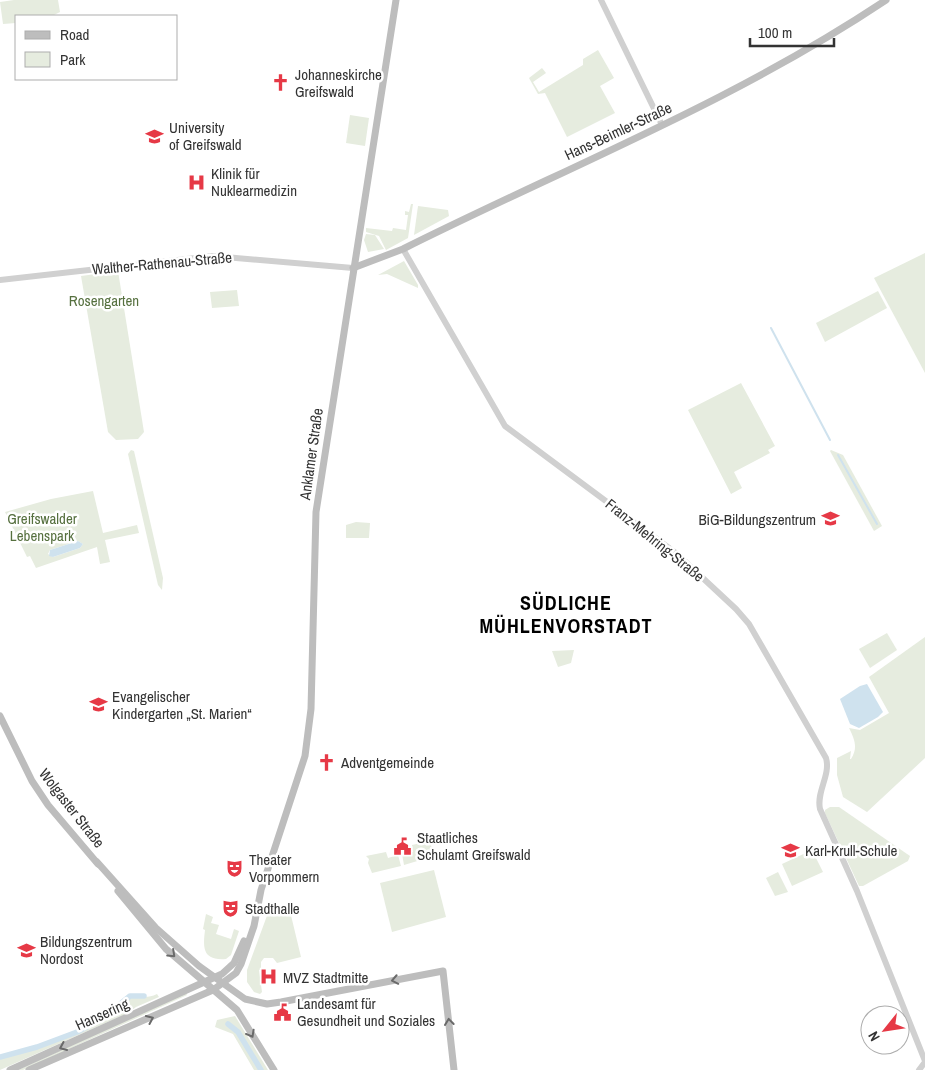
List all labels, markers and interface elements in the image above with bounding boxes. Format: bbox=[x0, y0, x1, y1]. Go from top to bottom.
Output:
legend bbox=[15, 15, 178, 80]
scale bar bbox=[750, 15, 834, 47]
text: 100 m bbox=[758, 22, 792, 43]
text: Road bbox=[60, 24, 89, 45]
text: Park bbox=[60, 49, 86, 70]
place label: Johanneskirche Greifswald bbox=[295, 64, 382, 102]
church icon: Johanneskirche Greifswald bbox=[271, 73, 291, 93]
street label: Hans-Beimler-Straße bbox=[561, 97, 675, 165]
place label: University of Greifswald bbox=[169, 117, 241, 155]
school or university icon: University of Greifswald bbox=[145, 126, 165, 146]
place label: Klinik für Nuklearmedizin bbox=[211, 163, 297, 201]
hospital icon: Klinik für Nuklearmedizin bbox=[187, 172, 207, 192]
street label: Walther-Rathenau-Straße bbox=[91, 246, 233, 280]
park label: Rosengarten bbox=[69, 290, 139, 311]
street label: Anklamer Straße bbox=[294, 407, 328, 502]
street label: Franz-Mehring-Straße bbox=[601, 494, 709, 587]
park label: Greifswalder Lebenspark bbox=[7, 508, 77, 546]
place label: BiG-Bildungszentrum bbox=[698, 509, 816, 530]
school or university icon: BiG-Bildungszentrum bbox=[820, 509, 840, 529]
district label: SÜDLICHE MÜHLENVORSTADT bbox=[479, 589, 653, 639]
place label: Evangelischer Kindergarten „St. Marien“ bbox=[112, 686, 251, 724]
school or university icon: Evangelischer Kindergarten „St. Marien“ bbox=[88, 695, 108, 715]
church icon: Adventgemeinde bbox=[317, 752, 337, 772]
place label: Adventgemeinde bbox=[340, 752, 434, 773]
street label: Wolgaster Straße bbox=[34, 764, 110, 852]
place label: Staatliches Schulamt Greifswald bbox=[417, 827, 530, 865]
public building icon: Staatliches Schulamt Greifswald bbox=[393, 836, 413, 856]
school or university icon: Karl-Krull-Schule bbox=[781, 840, 801, 860]
place label: Karl-Krull-Schule bbox=[805, 840, 897, 861]
place label: Theater Vorpommern bbox=[249, 849, 319, 887]
theatre icon: Theater Vorpommern bbox=[225, 858, 245, 878]
theatre icon: Stadthalle bbox=[221, 898, 241, 918]
place label: Stadthalle bbox=[245, 898, 300, 919]
place label: Bildungszentrum Nordost bbox=[40, 931, 132, 969]
school or university icon: Bildungszentrum Nordost bbox=[16, 940, 36, 960]
one-way arrow bbox=[166, 948, 175, 957]
hospital icon: MVZ Stadtmitte bbox=[259, 967, 279, 987]
place label: MVZ Stadtmitte bbox=[283, 967, 369, 988]
one-way arrow bbox=[390, 975, 399, 985]
street label: Hansering bbox=[72, 993, 132, 1035]
place label: Landesamt für Gesundheit und Soziales bbox=[297, 993, 435, 1031]
public building icon: Landesamt für Gesundheit und Soziales bbox=[273, 1002, 293, 1022]
north arrow bbox=[860, 1005, 910, 1055]
one-way arrow bbox=[145, 1015, 154, 1026]
one-way arrow bbox=[444, 1017, 455, 1025]
text: N bbox=[864, 1028, 884, 1045]
one-way arrow bbox=[245, 1029, 255, 1038]
one-way arrow bbox=[59, 1040, 68, 1051]

